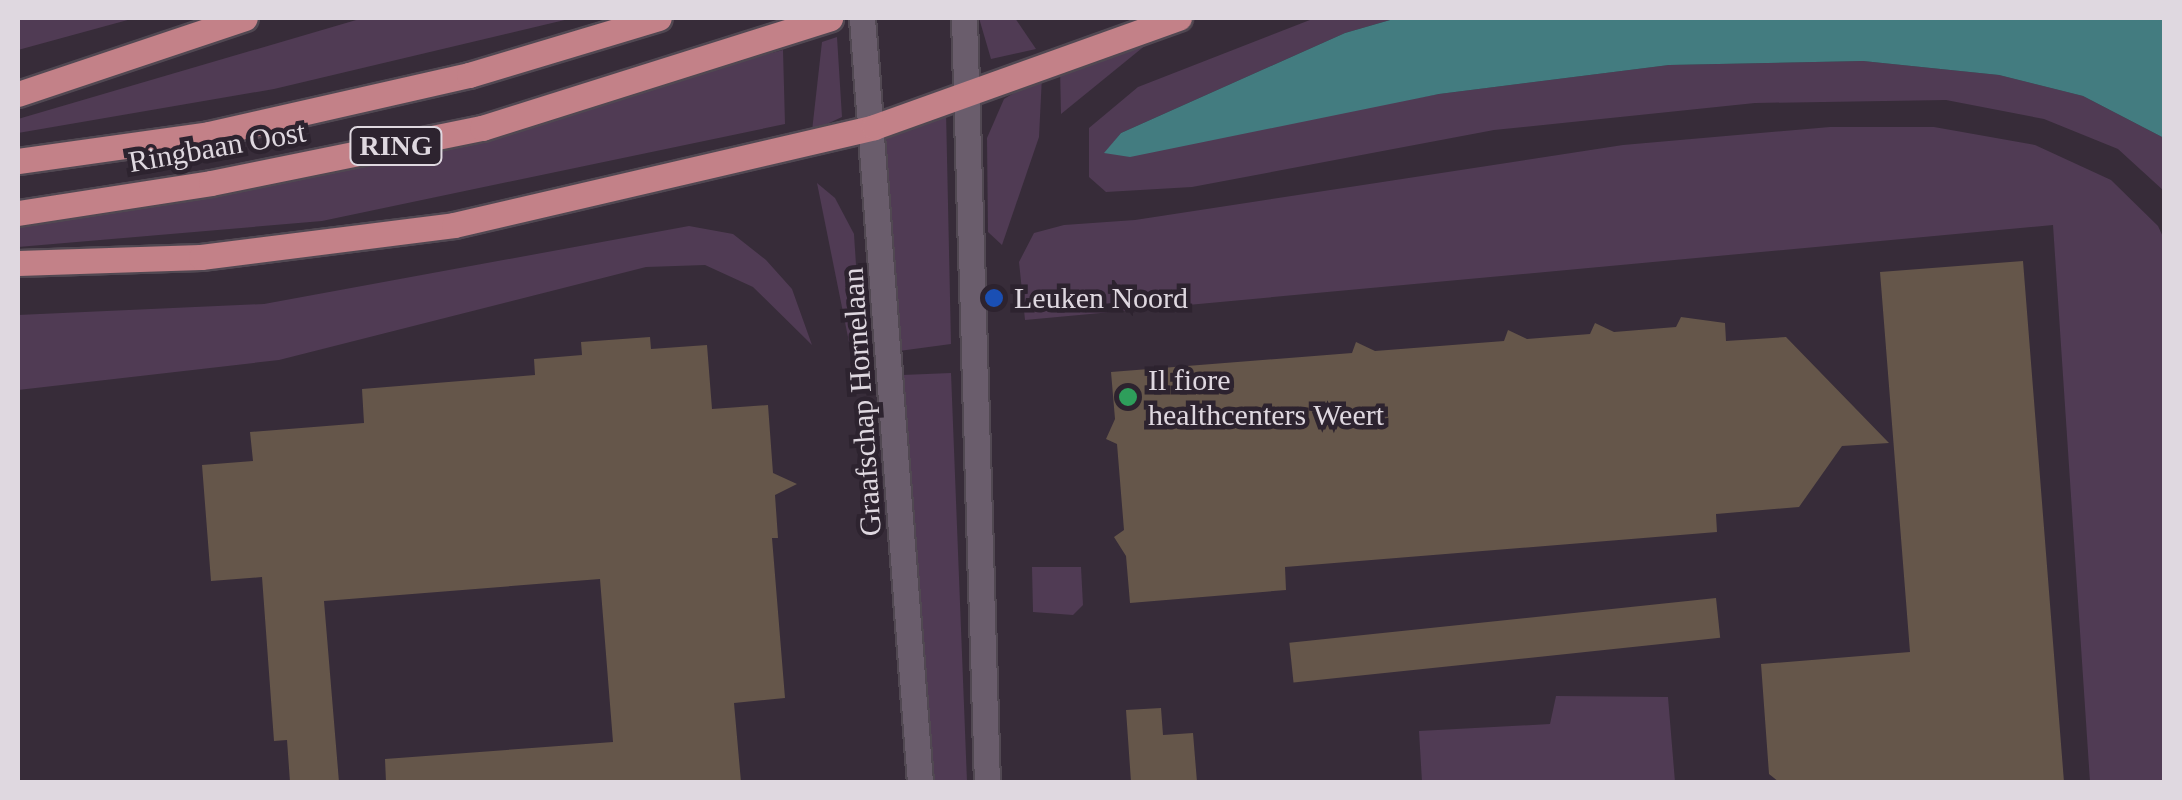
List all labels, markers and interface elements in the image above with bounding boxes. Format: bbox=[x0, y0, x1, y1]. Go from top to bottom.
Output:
street label: Ringbaan Oost bbox=[126, 114, 308, 180]
road number: RING bbox=[348, 123, 444, 169]
street label: Graafschap Hornelaan bbox=[835, 267, 889, 537]
place label: Leuken Noord bbox=[1014, 280, 1188, 316]
marker: Leuken Noord bbox=[983, 287, 1005, 309]
place label: Il fiore healthcenters Weert bbox=[1148, 362, 1385, 432]
marker: Il fiore healthcenters Weert bbox=[1117, 386, 1139, 408]

